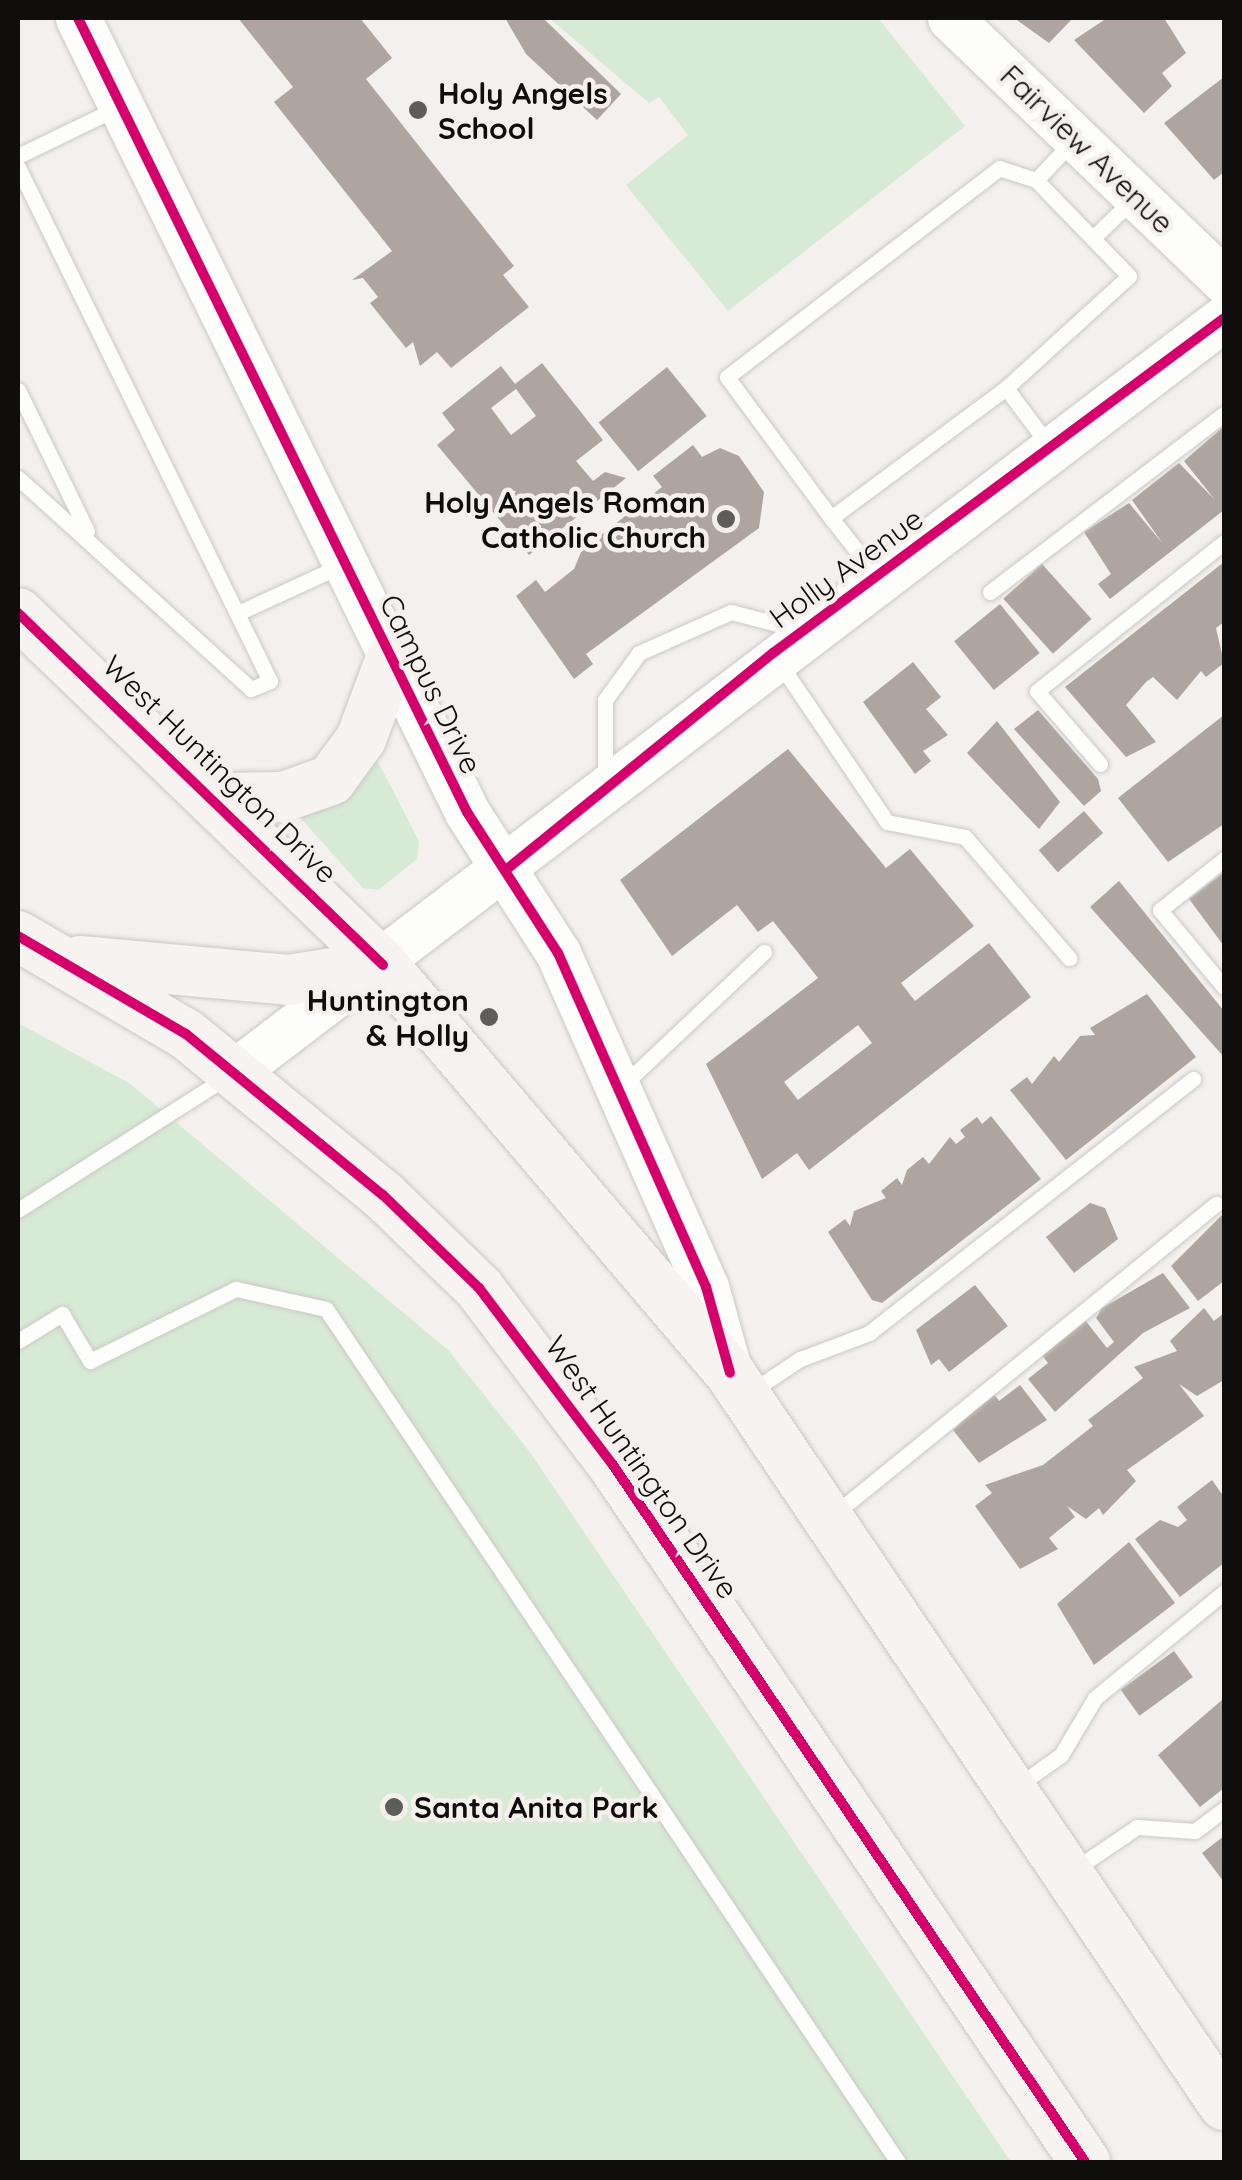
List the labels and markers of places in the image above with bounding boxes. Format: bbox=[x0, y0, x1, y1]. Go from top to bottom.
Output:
place label: Holy Angels School bbox=[438, 75, 608, 146]
marker: Holy Angels School bbox=[407, 99, 429, 121]
place label: Holy Angels Roman Catholic Church bbox=[424, 484, 706, 554]
marker: Holy Angels Roman Catholic Church bbox=[715, 508, 737, 530]
place label: Huntington & Holly bbox=[307, 982, 469, 1052]
marker: Huntington & Holly bbox=[478, 1006, 500, 1028]
place label: Santa Anita Park bbox=[414, 1789, 659, 1825]
marker: Santa Anita Park bbox=[383, 1796, 405, 1818]

